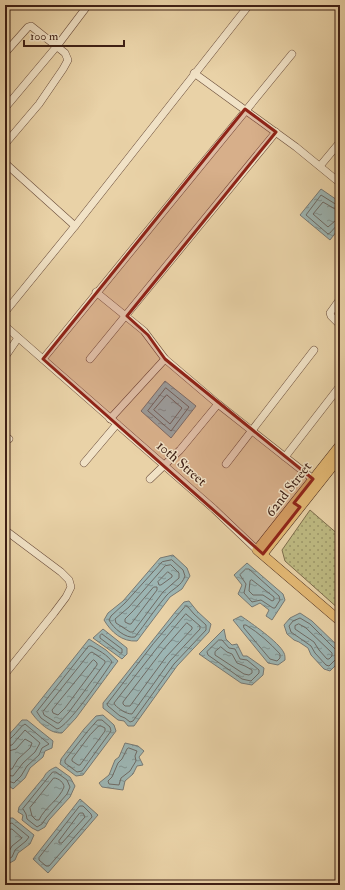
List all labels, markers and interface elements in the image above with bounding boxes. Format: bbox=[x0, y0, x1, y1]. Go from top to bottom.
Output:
scale bar bbox=[24, 22, 124, 48]
text: 100 m bbox=[30, 29, 59, 44]
street label: 10th Street bbox=[153, 437, 210, 490]
street label: 62nd Street bbox=[262, 458, 315, 520]

